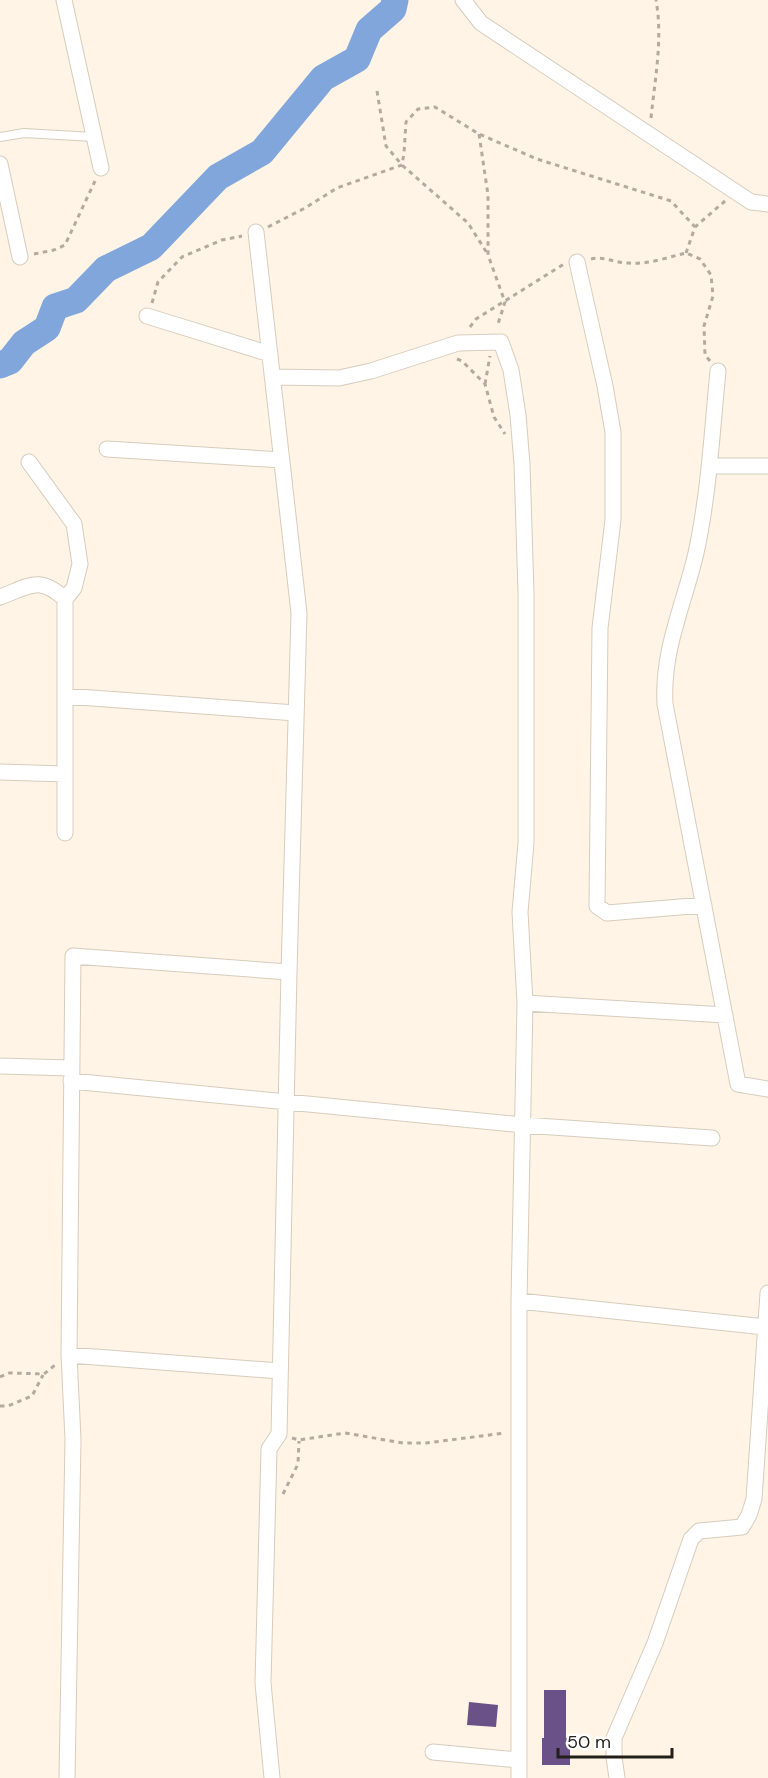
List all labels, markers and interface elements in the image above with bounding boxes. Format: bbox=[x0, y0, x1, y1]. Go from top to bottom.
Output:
scale bar bbox=[558, 1721, 672, 1759]
text: 50 m bbox=[567, 1730, 611, 1754]

